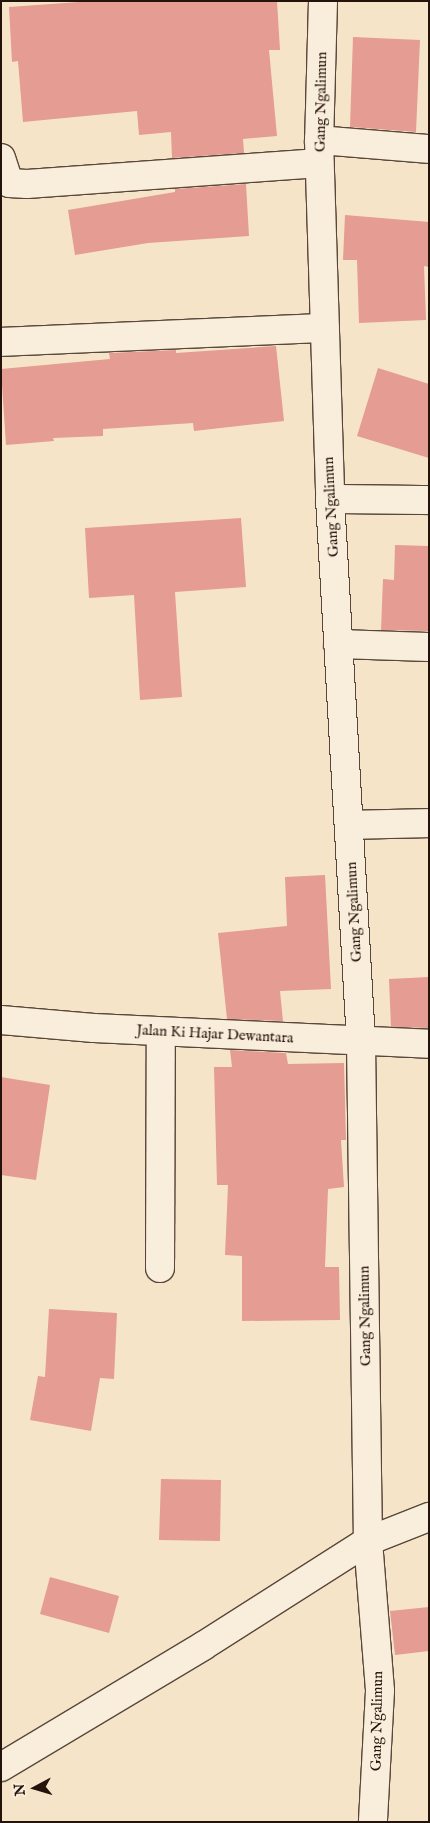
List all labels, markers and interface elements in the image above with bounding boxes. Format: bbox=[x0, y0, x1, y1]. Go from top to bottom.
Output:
street label: Gang Ngalimun bbox=[311, 52, 331, 152]
street label: Gang Ngalimun bbox=[319, 456, 343, 558]
street label: Gang Ngalimun bbox=[342, 861, 366, 963]
street label: Jalan Ki Hajar Dewantara bbox=[136, 1021, 294, 1047]
street label: Gang Ngalimun bbox=[355, 1266, 375, 1366]
street label: Gang Ngalimun bbox=[367, 1671, 387, 1771]
north arrow bbox=[10, 1763, 60, 1813]
text: N bbox=[10, 1783, 30, 1797]

